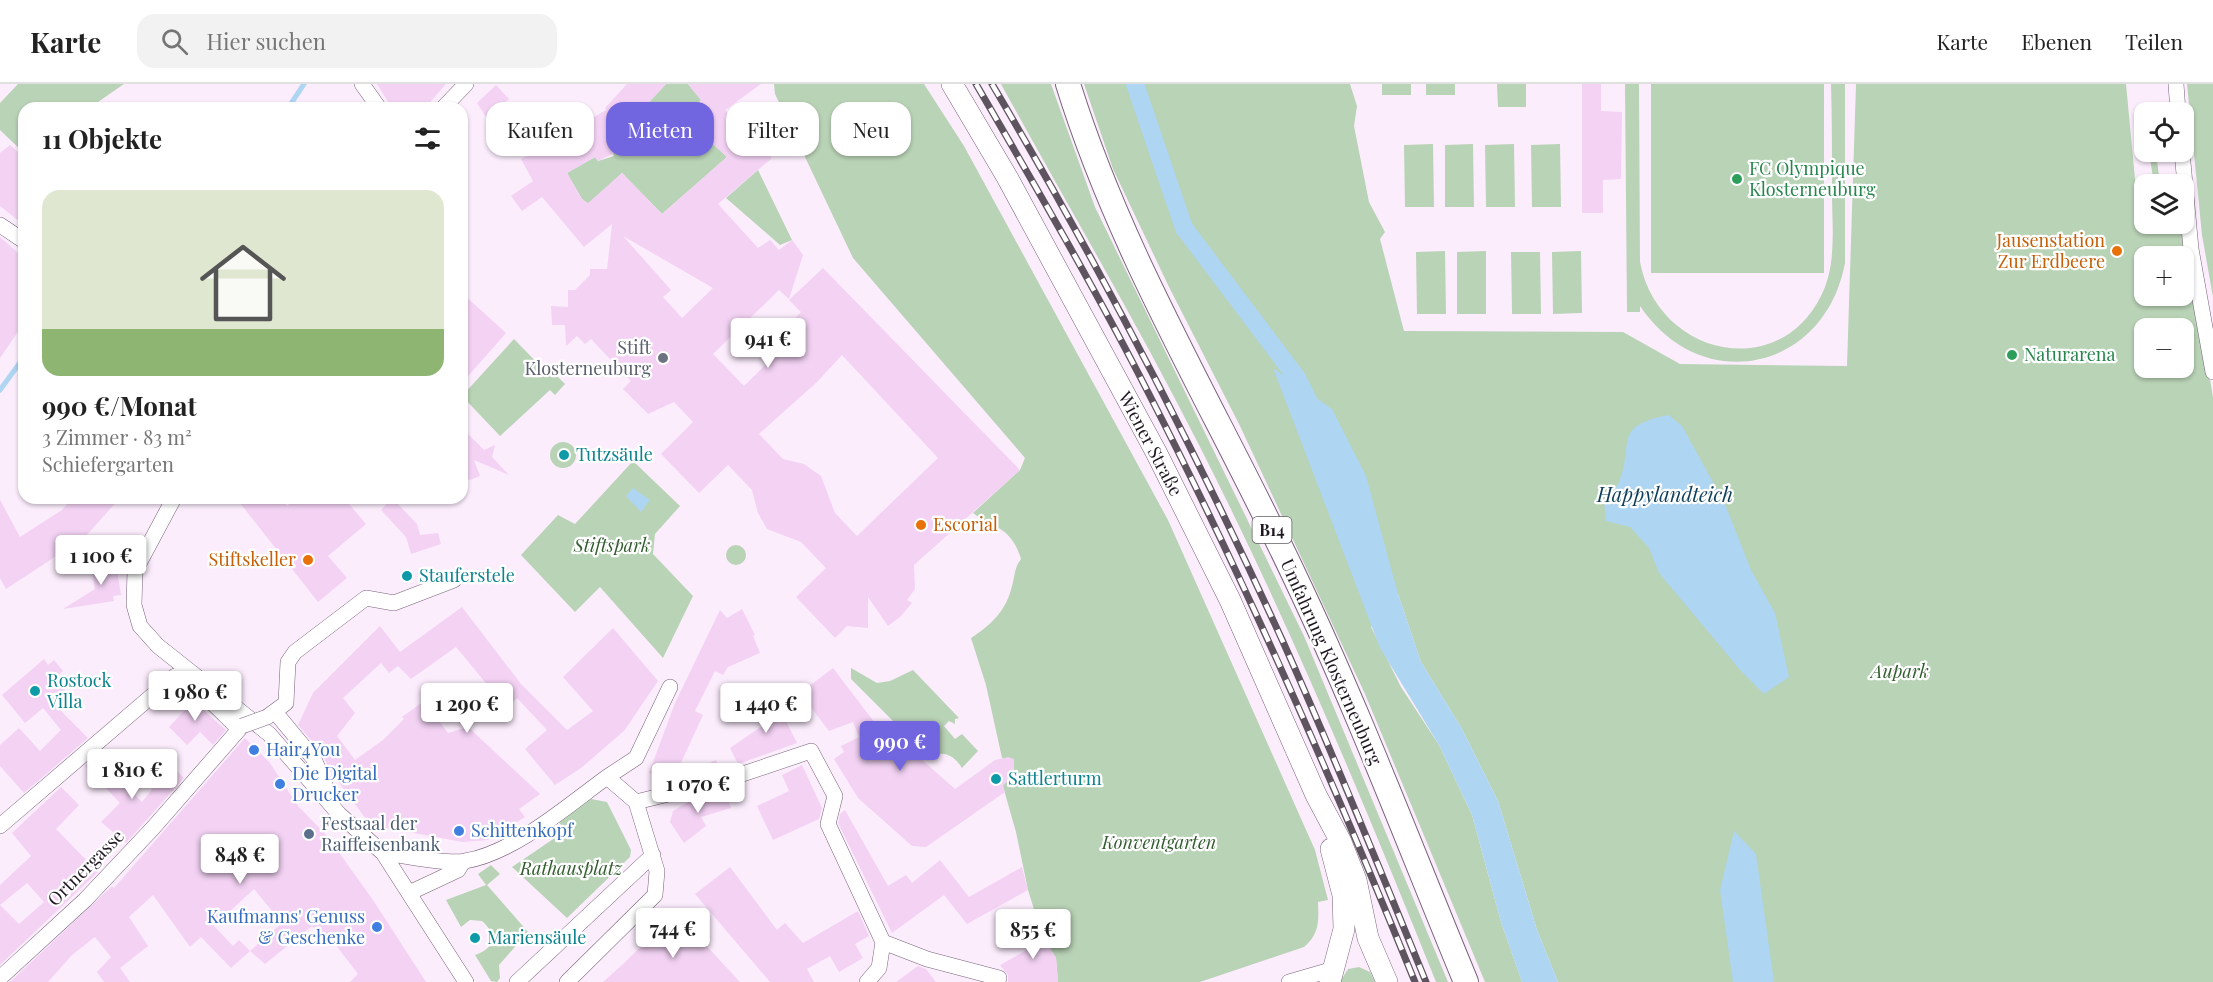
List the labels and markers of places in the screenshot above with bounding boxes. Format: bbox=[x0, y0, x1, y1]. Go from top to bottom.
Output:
place label: FC Olympique Klosterneuburg bbox=[1749, 156, 1876, 201]
marker: FC Olympique Klosterneuburg bbox=[1730, 172, 1744, 186]
place label: Jausenstation Zur Erdbeere bbox=[1996, 228, 2105, 273]
marker: Jausenstation Zur Erdbeere bbox=[2110, 244, 2124, 258]
pin: 941 € bbox=[726, 318, 810, 369]
place label: Stift Klosterneuburg bbox=[524, 335, 652, 380]
place label: Naturarena bbox=[2024, 342, 2116, 366]
marker: Naturarena bbox=[2005, 348, 2019, 362]
marker: Stift Klosterneuburg bbox=[656, 351, 670, 365]
place label: Tutzsäule bbox=[576, 442, 653, 466]
marker: Tutzsäule bbox=[557, 448, 571, 462]
place label: Escorial bbox=[933, 512, 998, 536]
marker: Escorial bbox=[914, 518, 928, 532]
pin: 1 100 € bbox=[46, 535, 156, 586]
place label: Stiftskeller bbox=[209, 547, 296, 571]
marker: Stiftskeller bbox=[301, 553, 315, 567]
place label: Stauferstele bbox=[419, 563, 515, 587]
marker: Stauferstele bbox=[400, 569, 414, 583]
place label: Rostock Villa bbox=[46, 668, 112, 713]
pin: 1 980 € bbox=[140, 671, 250, 722]
pin: 1 290 € bbox=[412, 683, 522, 734]
pin: 1 440 € bbox=[711, 683, 821, 734]
marker: Rostock Villa bbox=[28, 684, 42, 698]
pin: 990 € bbox=[858, 721, 942, 772]
place label: Hair4You bbox=[266, 737, 341, 761]
marker: Hair4You bbox=[247, 743, 261, 757]
pin: 1 810 € bbox=[77, 749, 187, 800]
place label: Die Digital Drucker bbox=[292, 761, 377, 806]
pin: 1 070 € bbox=[643, 763, 753, 814]
place label: Sattlerturm bbox=[1008, 766, 1102, 790]
marker: Sattlerturm bbox=[989, 772, 1003, 786]
marker: Die Digital Drucker bbox=[273, 777, 287, 791]
place label: Festsaal der Raiffeisenbank bbox=[321, 811, 440, 856]
place label: Schittenkopf bbox=[471, 818, 575, 842]
marker: Schittenkopf bbox=[452, 824, 466, 838]
marker: Festsaal der Raiffeisenbank bbox=[302, 827, 316, 841]
pin: 848 € bbox=[198, 834, 282, 885]
place label: Kaufmanns' Genuss & Geschenke bbox=[207, 904, 365, 949]
pin: 744 € bbox=[631, 908, 715, 959]
pin: 855 € bbox=[991, 909, 1075, 960]
marker: Kaufmanns' Genuss & Geschenke bbox=[370, 920, 384, 934]
place label: Mariensäule bbox=[487, 925, 586, 949]
marker: Mariensäule bbox=[468, 931, 482, 945]

